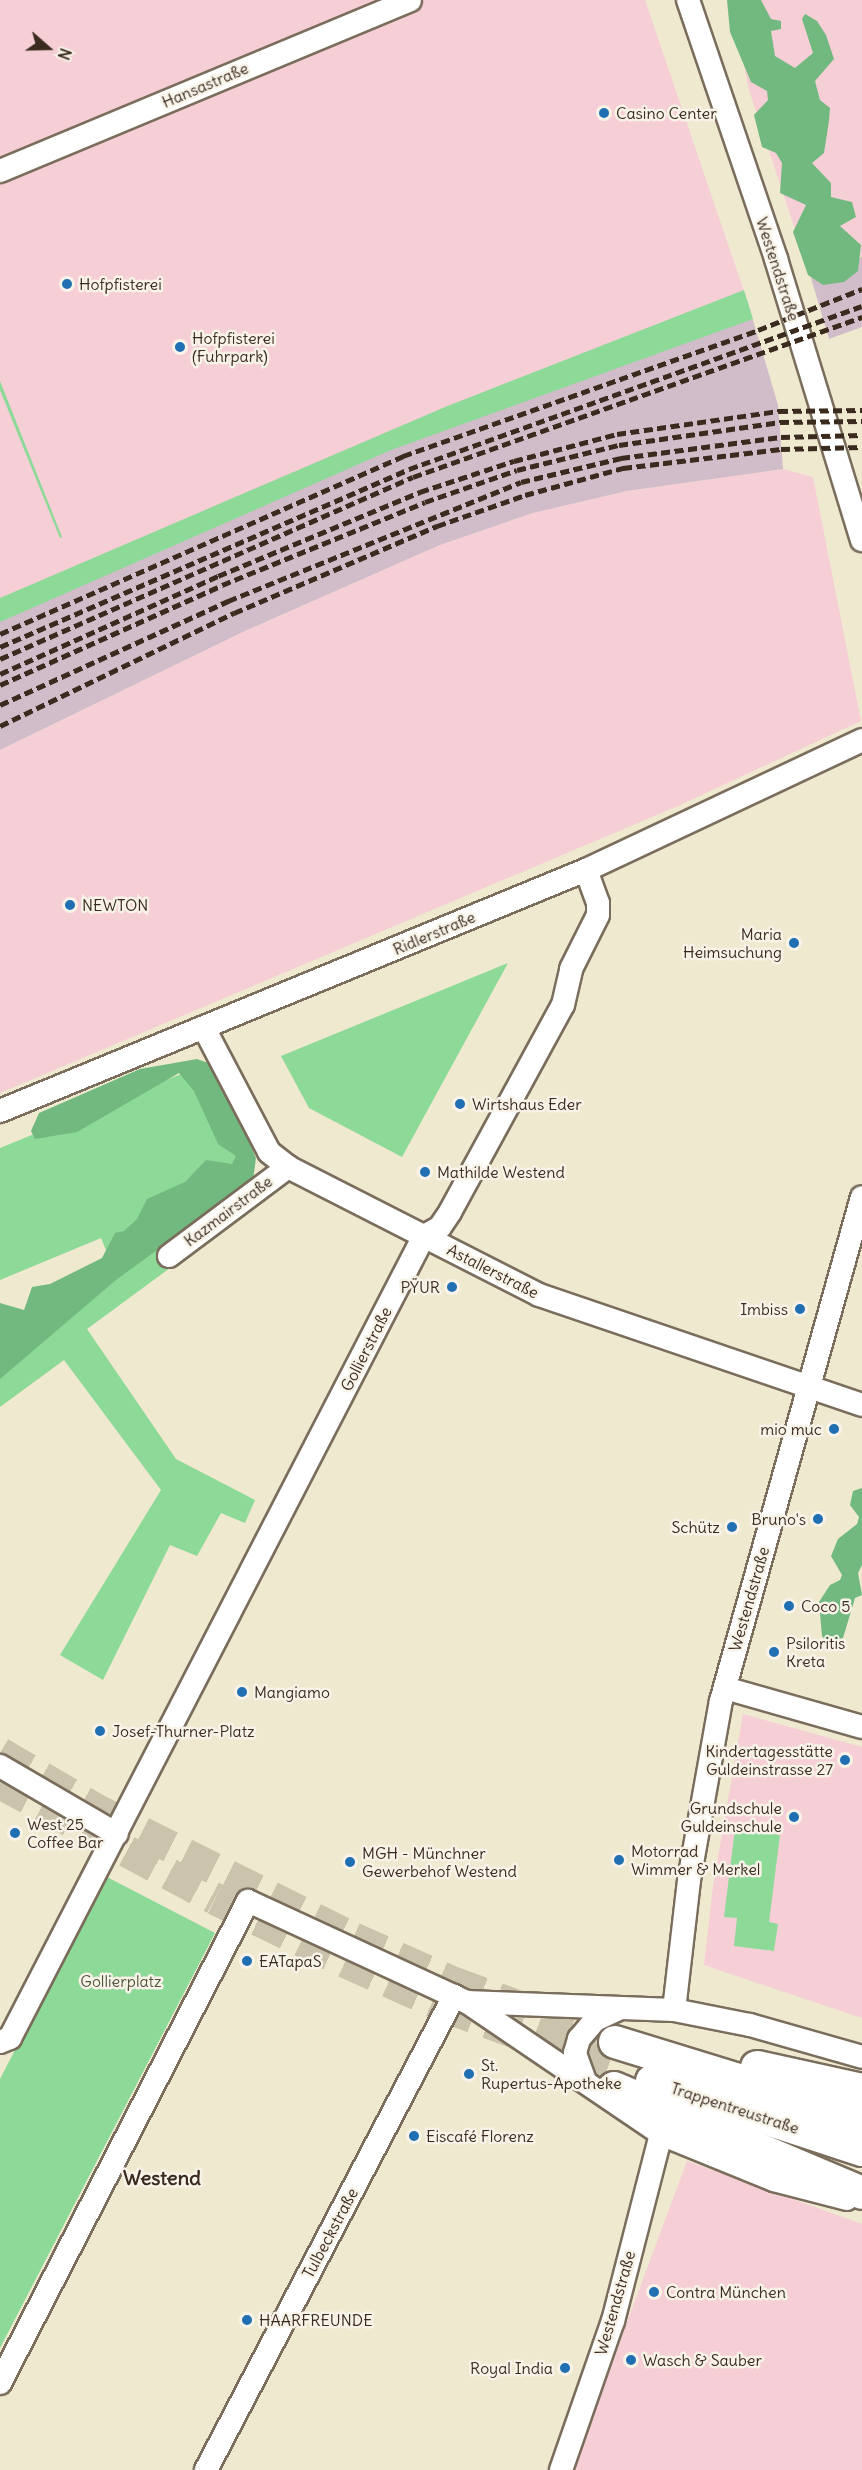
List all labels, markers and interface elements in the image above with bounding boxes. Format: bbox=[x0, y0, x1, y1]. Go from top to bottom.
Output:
north arrow bbox=[18, 18, 78, 78]
text: N bbox=[54, 46, 76, 63]
street label: Hansastraße bbox=[159, 58, 251, 112]
place label: Casino Center bbox=[616, 103, 717, 123]
marker: Casino Center bbox=[597, 106, 611, 120]
street label: Westendstraße bbox=[752, 215, 804, 323]
place label: Hofpfisterei bbox=[79, 274, 162, 294]
marker: Hofpfisterei bbox=[60, 277, 74, 291]
place label: Hofpfisterei (Fuhrpark) bbox=[192, 328, 275, 366]
marker: Hofpfisterei (Fuhrpark) bbox=[173, 340, 187, 354]
place label: NEWTON bbox=[82, 895, 148, 915]
marker: NEWTON bbox=[63, 898, 77, 912]
street label: Ridlerstraße bbox=[390, 907, 478, 959]
place label: Maria Heimsuchung bbox=[683, 924, 782, 962]
marker: Maria Heimsuchung bbox=[787, 936, 801, 950]
place label: Wirtshaus Eder bbox=[472, 1094, 582, 1114]
marker: Wirtshaus Eder bbox=[453, 1097, 467, 1111]
place label: Mathilde Westend bbox=[437, 1162, 565, 1182]
marker: Mathilde Westend bbox=[418, 1165, 432, 1179]
street label: Kazmairstraße bbox=[180, 1172, 276, 1250]
street label: Astallerstraße bbox=[444, 1240, 542, 1302]
place label: PŸUR bbox=[400, 1277, 440, 1297]
marker: PŸUR bbox=[445, 1280, 459, 1294]
place label: Imbiss bbox=[740, 1299, 788, 1319]
marker: Imbiss bbox=[793, 1302, 807, 1316]
street label: Gollierstraße bbox=[337, 1304, 395, 1394]
place label: mio muc bbox=[760, 1419, 822, 1439]
marker: mio muc bbox=[827, 1422, 841, 1436]
place label: Bruno's bbox=[751, 1509, 806, 1529]
marker: Bruno's bbox=[811, 1512, 825, 1526]
place label: Schütz bbox=[671, 1517, 720, 1537]
marker: Schütz bbox=[725, 1520, 739, 1534]
street label: Westendstraße bbox=[725, 1545, 773, 1653]
place label: Coco 5 bbox=[801, 1596, 850, 1616]
marker: Coco 5 bbox=[782, 1599, 796, 1613]
place label: Psiloritis Kreta bbox=[786, 1633, 845, 1671]
marker: Psiloritis Kreta bbox=[767, 1645, 781, 1659]
place label: Mangiamo bbox=[254, 1682, 330, 1702]
marker: Mangiamo bbox=[235, 1685, 249, 1699]
place label: Josef-Thurner-Platz bbox=[112, 1721, 255, 1741]
marker: Josef-Thurner-Platz bbox=[93, 1724, 107, 1738]
place label: Kindertagesstätte Guldeinstrasse 27 bbox=[705, 1741, 833, 1779]
marker: Kindertagesstätte Guldeinstrasse 27 bbox=[838, 1753, 852, 1767]
place label: Grundschule Guldeinschule bbox=[681, 1798, 782, 1836]
marker: Grundschule Guldeinschule bbox=[787, 1810, 801, 1824]
place label: West 25 Coffee Bar bbox=[27, 1814, 104, 1852]
marker: West 25 Coffee Bar bbox=[8, 1826, 22, 1840]
place label: Motorrad Wimmer & Merkel bbox=[631, 1841, 760, 1879]
place label: MGH - Münchner Gewerbehof Westend bbox=[362, 1843, 517, 1881]
marker: Motorrad Wimmer & Merkel bbox=[612, 1853, 626, 1867]
marker: MGH - Münchner Gewerbehof Westend bbox=[343, 1855, 357, 1869]
place label: EATapaS bbox=[259, 1951, 322, 1971]
marker: EATapaS bbox=[240, 1954, 254, 1968]
park label: Gollierplatz bbox=[80, 1971, 162, 1991]
place label: St. Rupertus-Apotheke bbox=[481, 2055, 622, 2093]
marker: St. Rupertus-Apotheke bbox=[462, 2067, 476, 2081]
street label: Trappentreustraße bbox=[668, 2078, 802, 2138]
place label: Eiscafé Florenz bbox=[426, 2126, 534, 2146]
marker: Eiscafé Florenz bbox=[407, 2129, 421, 2143]
district label: Westend bbox=[123, 2165, 201, 2189]
street label: Tulbeckstraße bbox=[298, 2185, 362, 2281]
street label: Westendstraße bbox=[591, 2249, 639, 2357]
place label: Contra München bbox=[666, 2282, 786, 2302]
marker: Contra München bbox=[647, 2285, 661, 2299]
place label: HAARFREUNDE bbox=[259, 2310, 373, 2330]
marker: HAARFREUNDE bbox=[240, 2313, 254, 2327]
place label: Wasch & Sauber bbox=[643, 2350, 762, 2370]
marker: Wasch & Sauber bbox=[624, 2353, 638, 2367]
place label: Royal India bbox=[470, 2358, 553, 2378]
marker: Royal India bbox=[558, 2361, 572, 2375]

